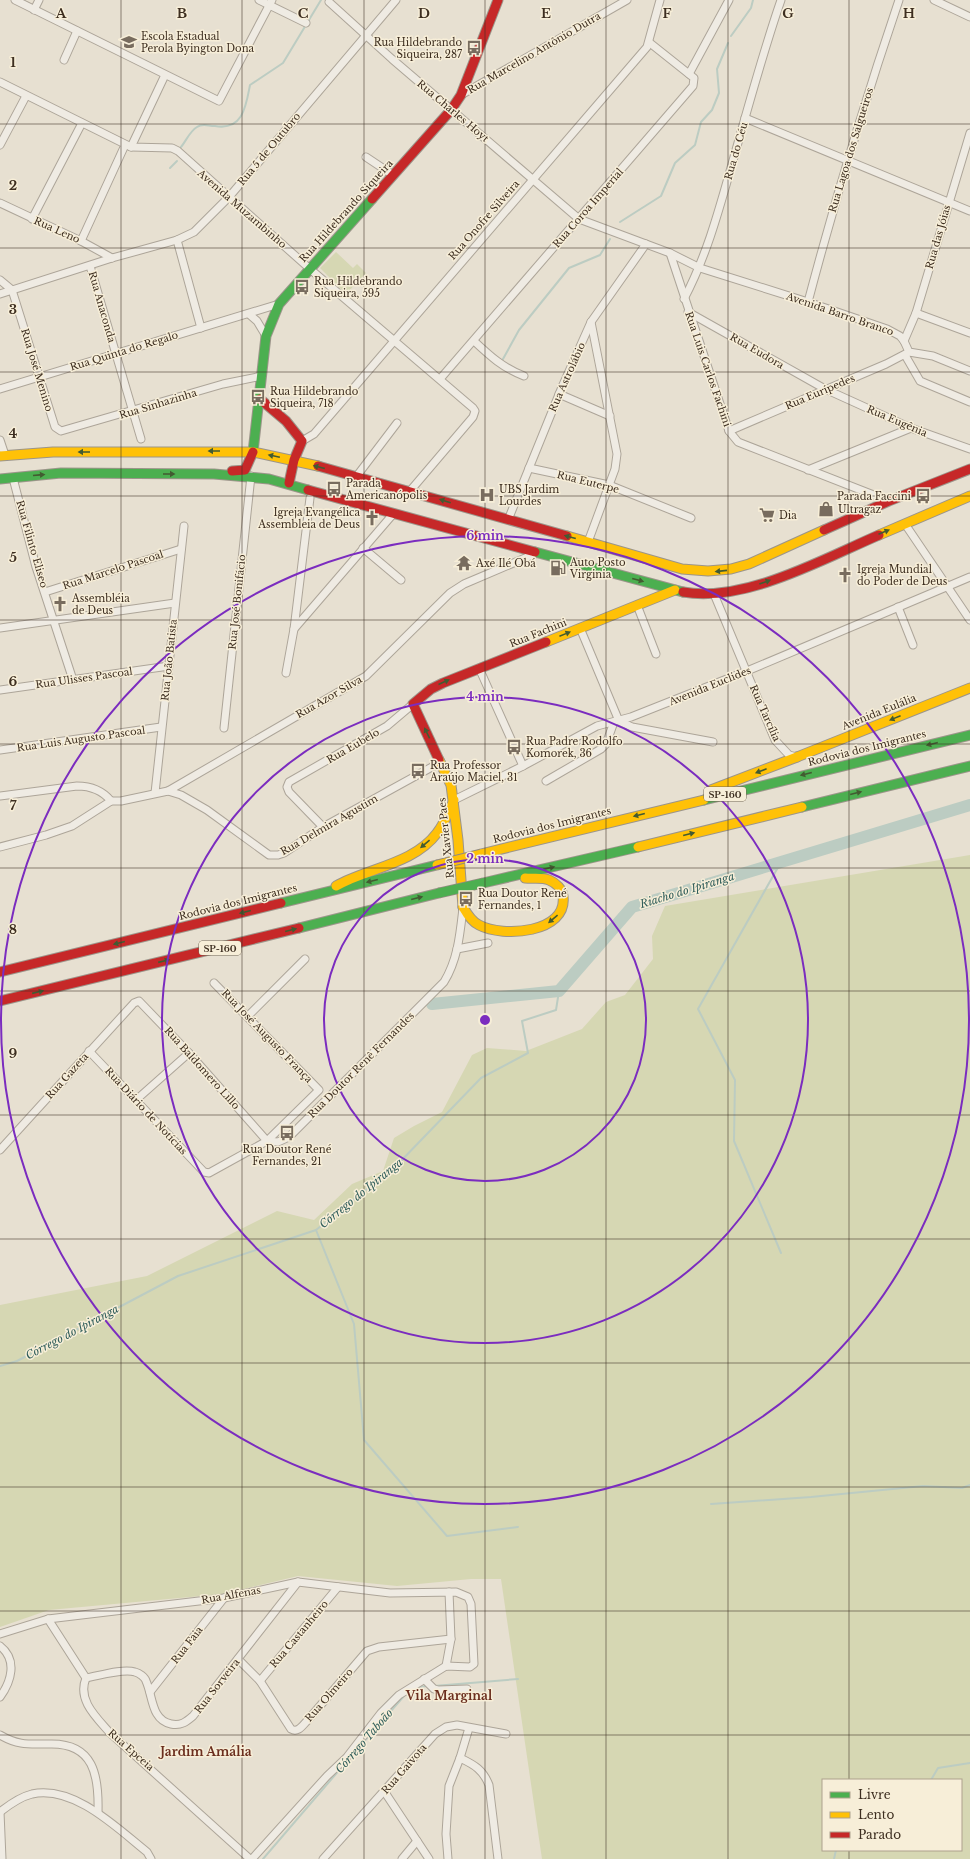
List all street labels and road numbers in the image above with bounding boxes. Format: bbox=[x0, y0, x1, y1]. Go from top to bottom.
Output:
street label: Rua Marcelino Antônio Dutra bbox=[465, 9, 603, 97]
street label: Rua Charles Hoyt bbox=[414, 77, 492, 145]
street label: Rua Lagoa dos Salgueiros bbox=[826, 86, 876, 214]
street label: Rua 5 de Outubro bbox=[235, 110, 304, 188]
street label: Rua do Céu bbox=[722, 120, 751, 181]
street label: Rua Hildebrando Siqueira bbox=[296, 157, 396, 265]
street label: Avenida Muzambinho bbox=[194, 166, 289, 251]
street label: Rua Coroa Imperial bbox=[550, 166, 626, 250]
street label: Rua Onofre Silveira bbox=[446, 177, 523, 263]
street label: Rua das Jóias bbox=[923, 203, 954, 271]
street label: Rua Leno bbox=[32, 214, 83, 246]
street label: Rua Anaconda bbox=[86, 270, 119, 345]
street label: Avenida Barro Branco bbox=[784, 289, 896, 339]
street label: Rua Luis Carlos Fachini bbox=[682, 310, 734, 429]
street label: Rua José Menino bbox=[18, 327, 56, 414]
street label: Rua Quinta do Regalo bbox=[68, 328, 180, 374]
street label: Rua Eudora bbox=[728, 330, 787, 372]
street label: Rua Astrolábio bbox=[546, 340, 588, 414]
street label: Rua Eurípedes bbox=[783, 371, 857, 413]
street label: Rua Sinhazinha bbox=[118, 386, 199, 422]
street label: Rua Eugênia bbox=[865, 402, 930, 440]
street label: Rua Euterpe bbox=[556, 468, 621, 496]
street label: Rua Filinto Eliseo bbox=[13, 499, 51, 590]
street label: Rua Marcelo Pascoal bbox=[61, 548, 165, 592]
street label: Rua José Bonifácio bbox=[226, 553, 249, 650]
street label: Rua Fachini bbox=[507, 615, 569, 650]
street label: Rua João Batista bbox=[158, 618, 180, 702]
street label: Avenida Euclides bbox=[666, 663, 753, 709]
street label: Rua Ulisses Pascoal bbox=[35, 665, 133, 691]
street label: Rua Azor Silva bbox=[294, 673, 365, 721]
street label: Rua Tarcília bbox=[747, 683, 783, 744]
street label: Avenida Eulália bbox=[839, 691, 919, 733]
street label: Rua Luis Augusto Pascoal bbox=[16, 724, 146, 754]
street label: Rua Eubelo bbox=[324, 725, 382, 766]
street label: Rodovia dos Imigrantes bbox=[807, 727, 928, 769]
road number: SP-160 bbox=[704, 787, 746, 801]
street label: Rua Delmira Agustim bbox=[278, 792, 380, 858]
street label: Rua Xavier Paes bbox=[435, 796, 457, 879]
street label: Rodovia dos Imigrantes bbox=[492, 804, 613, 846]
street label: Rodovia dos Imigrantes bbox=[178, 881, 299, 923]
road number: SP-160 bbox=[199, 941, 241, 955]
street label: Rua José Augusto França bbox=[219, 986, 315, 1086]
street label: Rua Doutor Renê Fernandes bbox=[305, 1009, 417, 1121]
street label: Rua Baldomero Lillo bbox=[161, 1024, 243, 1112]
street label: Rua Gazeta bbox=[43, 1050, 91, 1102]
street label: Rua Diário de Notícias bbox=[102, 1065, 190, 1158]
street label: Rua Alfenas bbox=[200, 1583, 262, 1607]
street label: Rua Castanheiro bbox=[267, 1597, 331, 1671]
street label: Rua Faia bbox=[168, 1623, 206, 1666]
street label: Rua Sorveira bbox=[192, 1656, 243, 1716]
street label: Rua Olmeiro bbox=[302, 1665, 356, 1724]
street label: Rua Epceia bbox=[105, 1726, 157, 1774]
street label: Rua Gaivota bbox=[379, 1741, 430, 1797]

